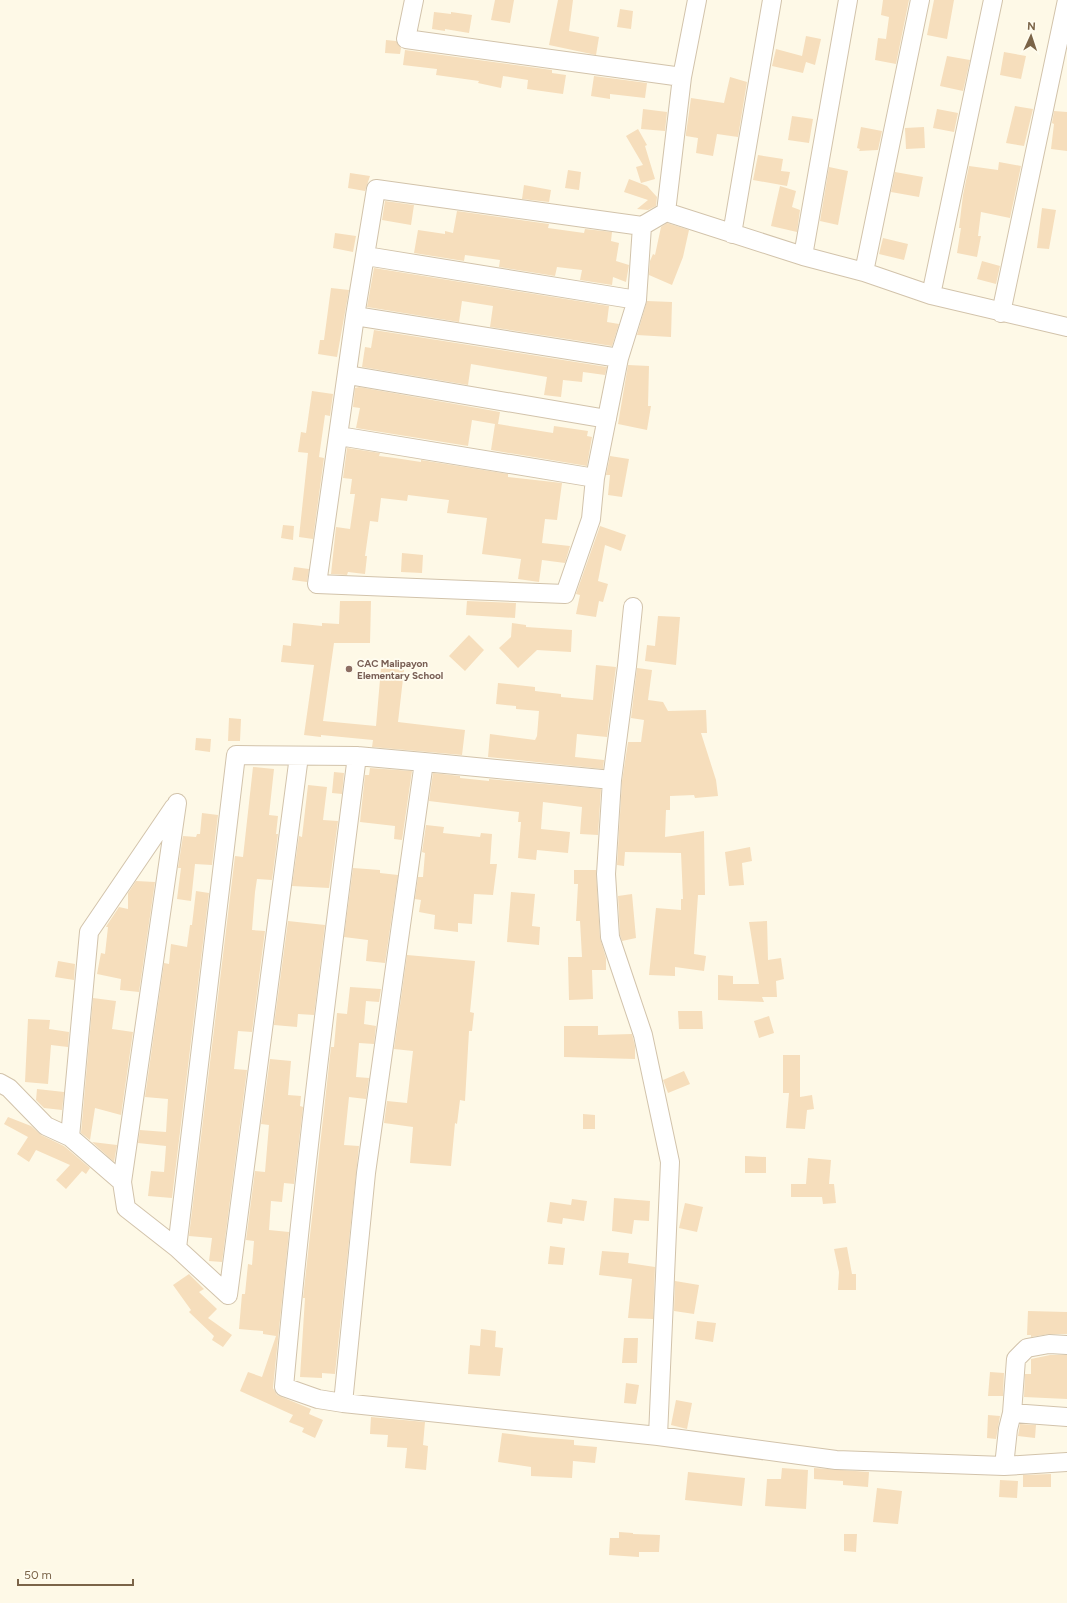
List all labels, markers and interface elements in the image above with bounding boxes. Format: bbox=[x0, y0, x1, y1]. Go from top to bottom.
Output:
north arrow bbox=[1011, 16, 1051, 56]
text: N bbox=[1027, 20, 1036, 33]
place label: CAC Malipayon Elementary School bbox=[357, 657, 443, 682]
marker: CAC Malipayon Elementary School bbox=[344, 664, 354, 674]
scale bar bbox=[18, 1561, 133, 1587]
text: 50 m bbox=[24, 1568, 52, 1582]

